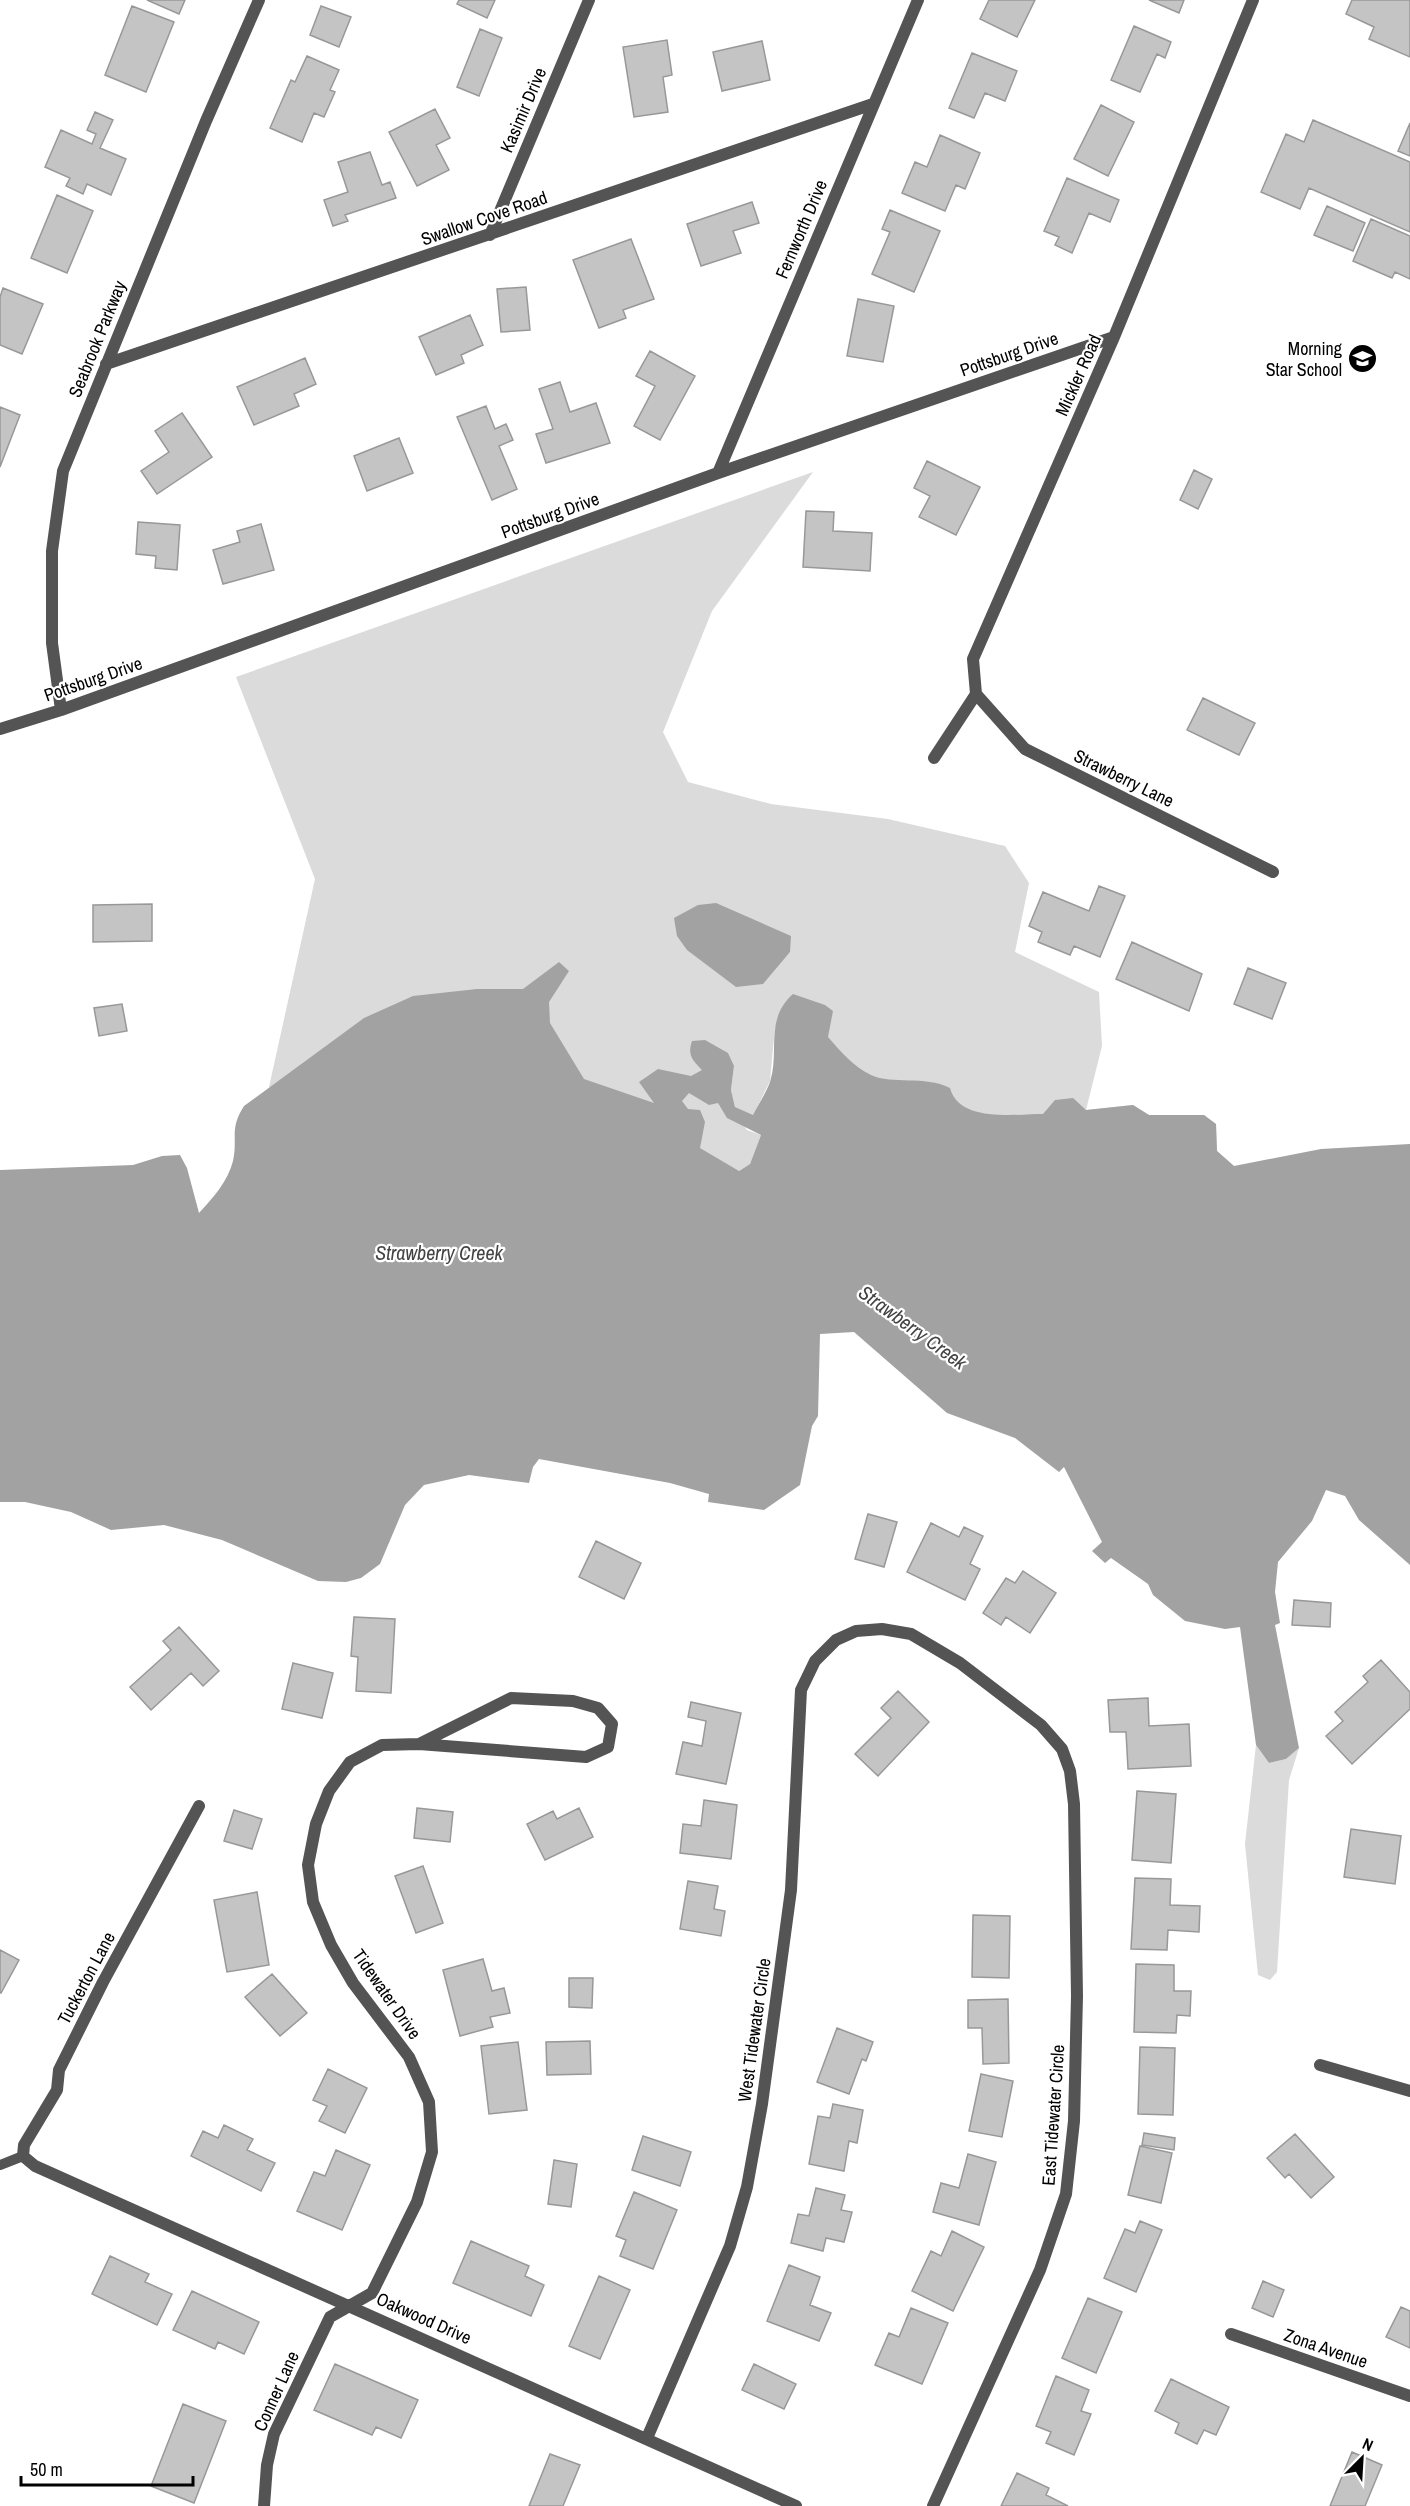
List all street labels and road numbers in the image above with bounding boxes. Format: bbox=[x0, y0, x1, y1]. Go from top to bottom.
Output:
street label: Kasimir Drive bbox=[494, 64, 552, 156]
street label: Fernworth Drive bbox=[769, 176, 833, 282]
street label: Swallow Cove Road bbox=[417, 185, 551, 251]
street label: Seabrook Parkway bbox=[62, 276, 132, 401]
street label: Pottsburg Drive bbox=[956, 325, 1062, 383]
street label: Mickler Road bbox=[1049, 330, 1107, 420]
street label: Pottsburg Drive bbox=[498, 486, 602, 544]
street label: Pottsburg Drive bbox=[40, 650, 146, 708]
street label: Strawberry Lane bbox=[1070, 743, 1178, 813]
street label: Tuckerton Lane bbox=[51, 1927, 121, 2029]
street label: Tidewater Drive bbox=[347, 1944, 427, 2044]
street label: West Tidewater Circle bbox=[732, 1956, 776, 2104]
street label: East Tidewater Circle bbox=[1036, 2044, 1070, 2186]
street label: Oakwood Drive bbox=[372, 2286, 476, 2350]
street label: Zona Avenue bbox=[1281, 2322, 1371, 2374]
street label: Conner Lane bbox=[247, 2347, 305, 2435]

